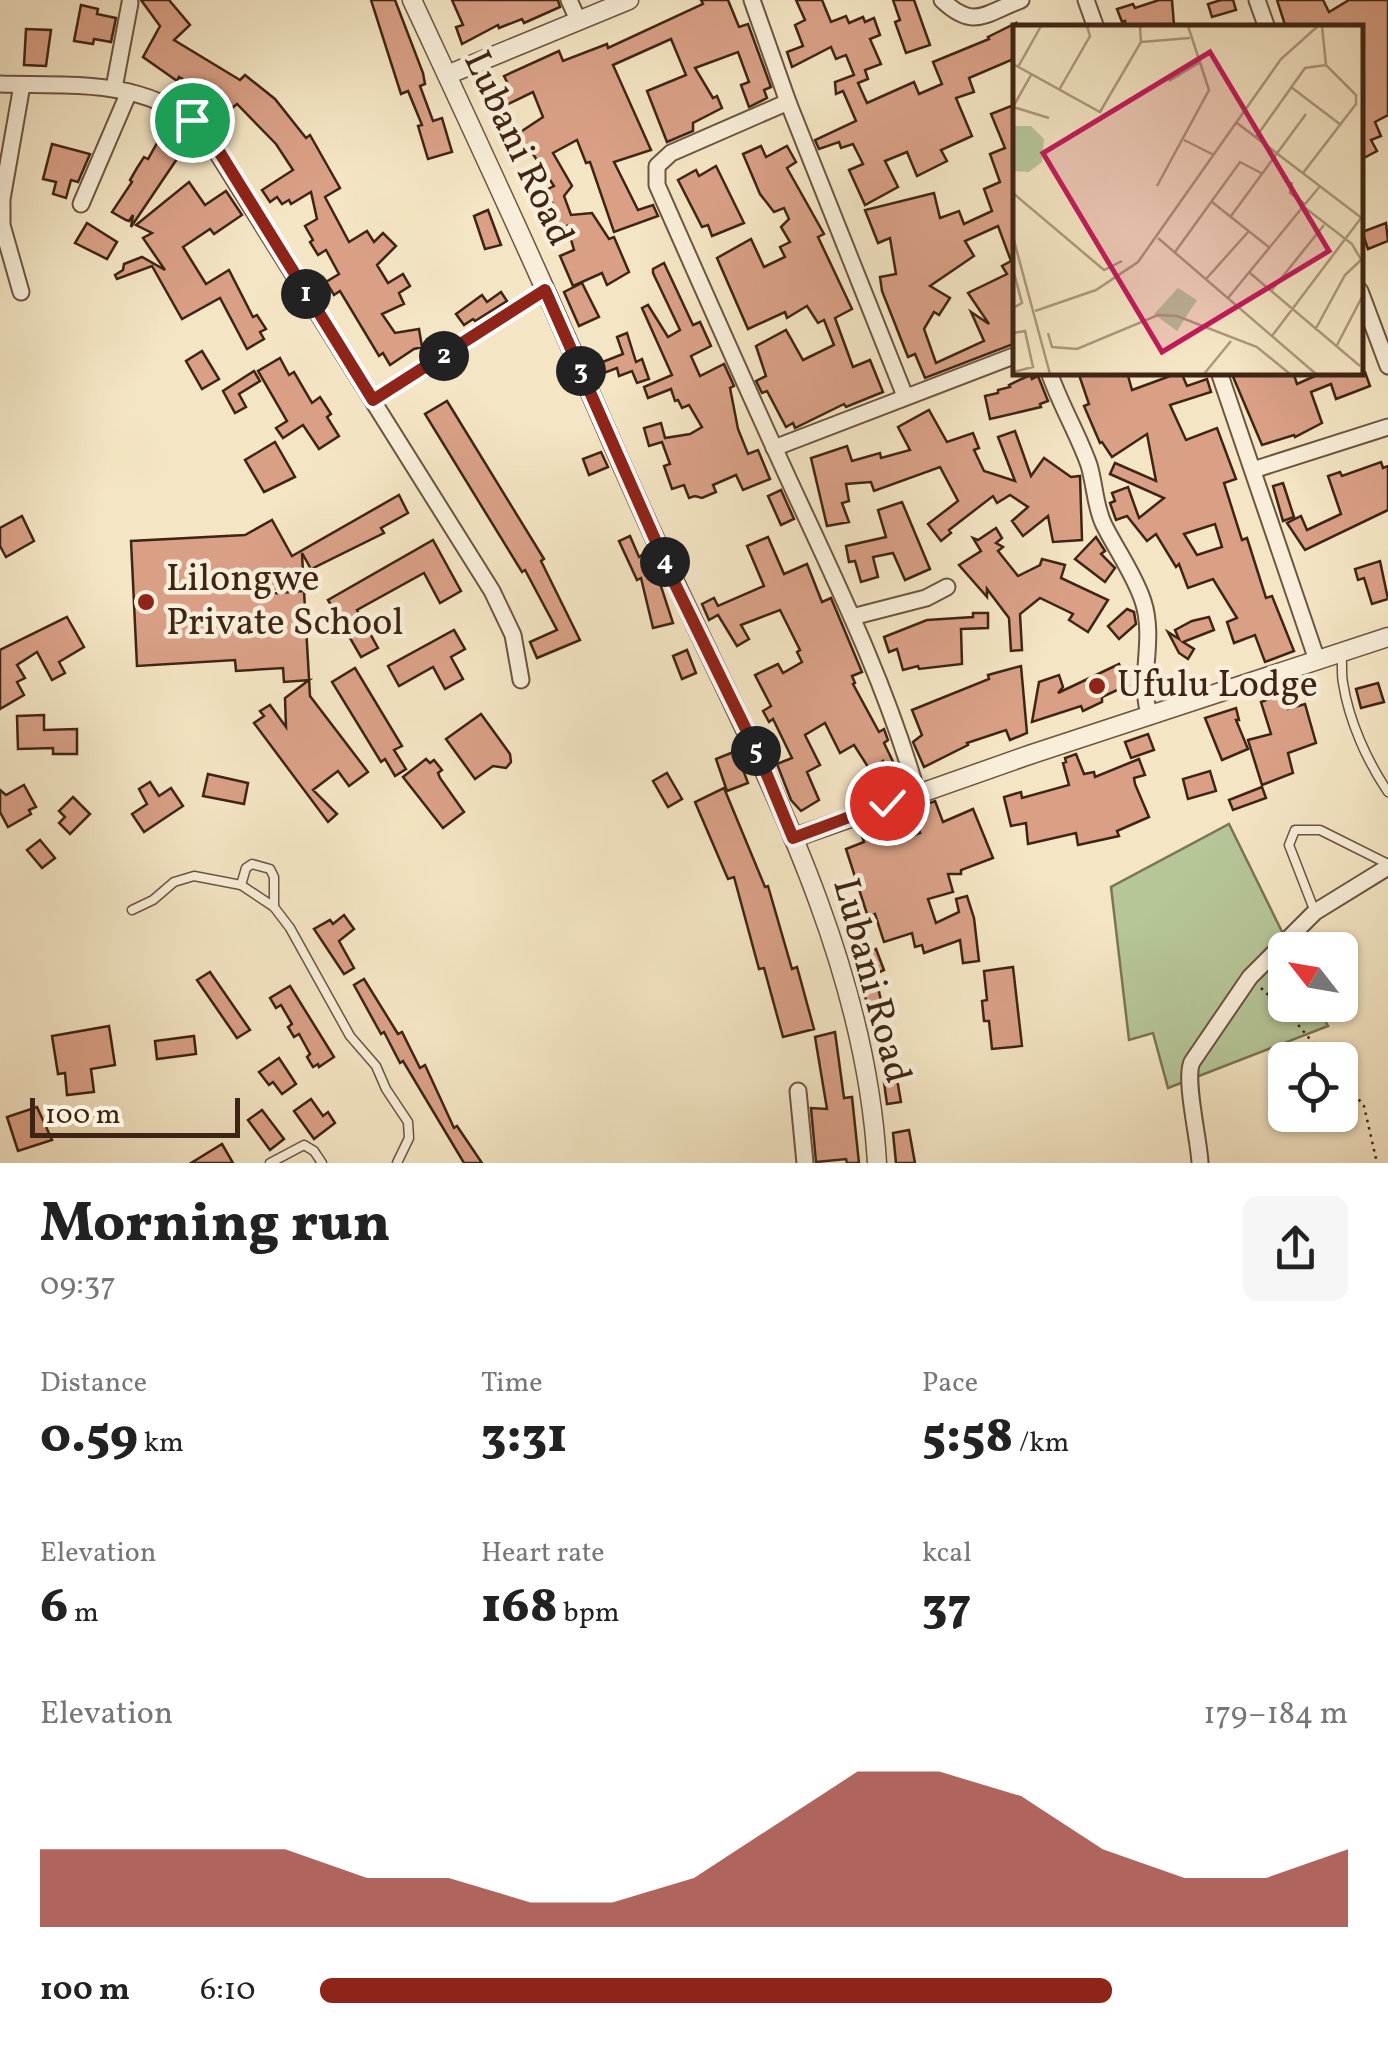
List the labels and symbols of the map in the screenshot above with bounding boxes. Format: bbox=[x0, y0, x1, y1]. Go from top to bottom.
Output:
inset map bbox=[1013, 25, 1363, 375]
street label: Lubani Road bbox=[449, 43, 585, 255]
pin bbox=[150, 78, 235, 163]
pin: 1 bbox=[281, 269, 331, 319]
pin: 2 bbox=[419, 331, 469, 381]
pin: 3 bbox=[556, 346, 606, 396]
pin: 4 bbox=[640, 537, 690, 587]
place label: Lilongwe Private School bbox=[166, 554, 404, 651]
marker: Lilongwe Private School bbox=[135, 591, 157, 613]
place label: Ufulu Lodge bbox=[1117, 660, 1318, 713]
marker: Ufulu Lodge bbox=[1086, 675, 1108, 697]
pin: 5 bbox=[731, 726, 781, 776]
pin bbox=[845, 761, 930, 846]
street label: Lubani Road bbox=[817, 873, 923, 1089]
north arrow bbox=[1268, 932, 1358, 1022]
scale bar bbox=[30, 1093, 240, 1138]

